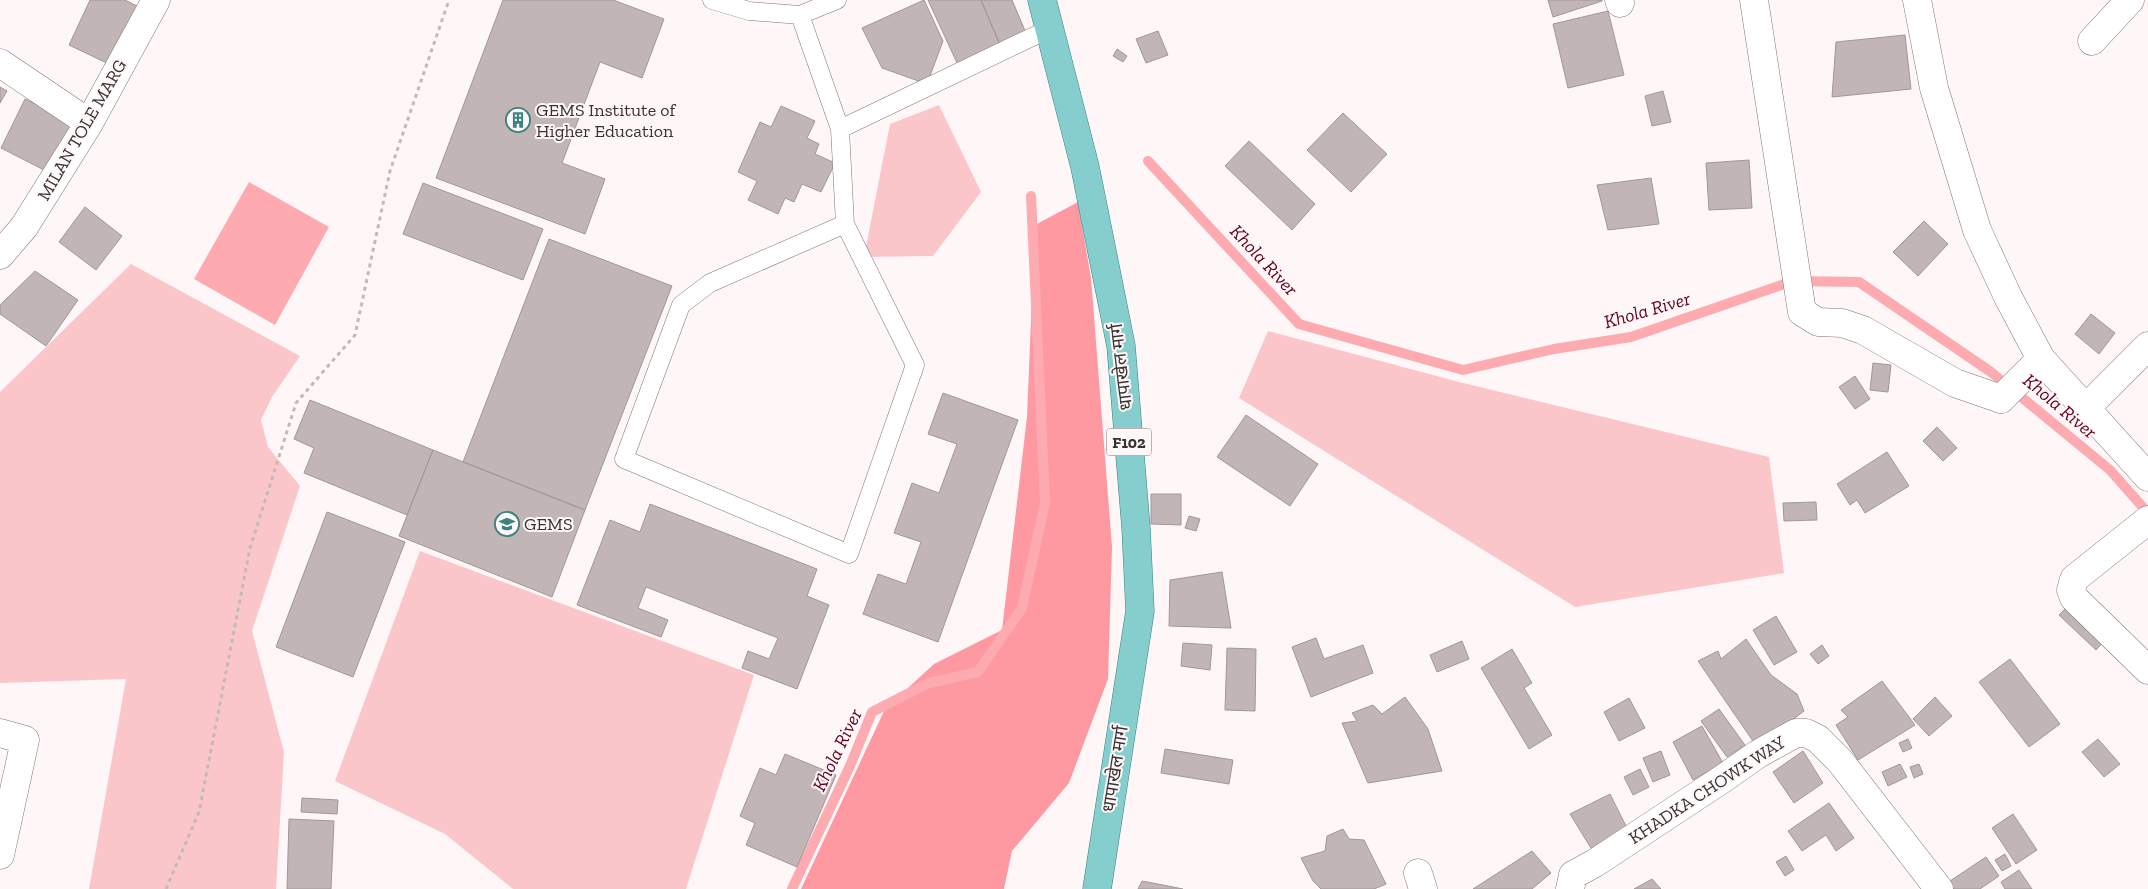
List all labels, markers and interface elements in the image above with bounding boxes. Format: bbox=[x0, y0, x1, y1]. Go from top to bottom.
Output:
street label: MILAN TOLE MARG bbox=[33, 55, 131, 205]
place label: GEMS Institute of Higher Education bbox=[536, 99, 677, 142]
building icon: GEMS Institute of Higher Education bbox=[505, 107, 531, 133]
water label: Khola River bbox=[1225, 220, 1303, 301]
water label: Khola River bbox=[1601, 287, 1693, 333]
street label: धापाखेल मार्ग bbox=[1105, 321, 1137, 412]
water label: Khola River bbox=[2019, 369, 2102, 444]
road number: F102 bbox=[1106, 428, 1152, 456]
school or university icon: GEMS bbox=[494, 511, 520, 537]
place label: GEMS bbox=[524, 513, 573, 535]
water label: Khola River bbox=[807, 705, 867, 795]
street label: धापाखेल मार्ग bbox=[1097, 723, 1133, 814]
street label: KHADKA CHOWK WAY bbox=[1624, 731, 1790, 849]

